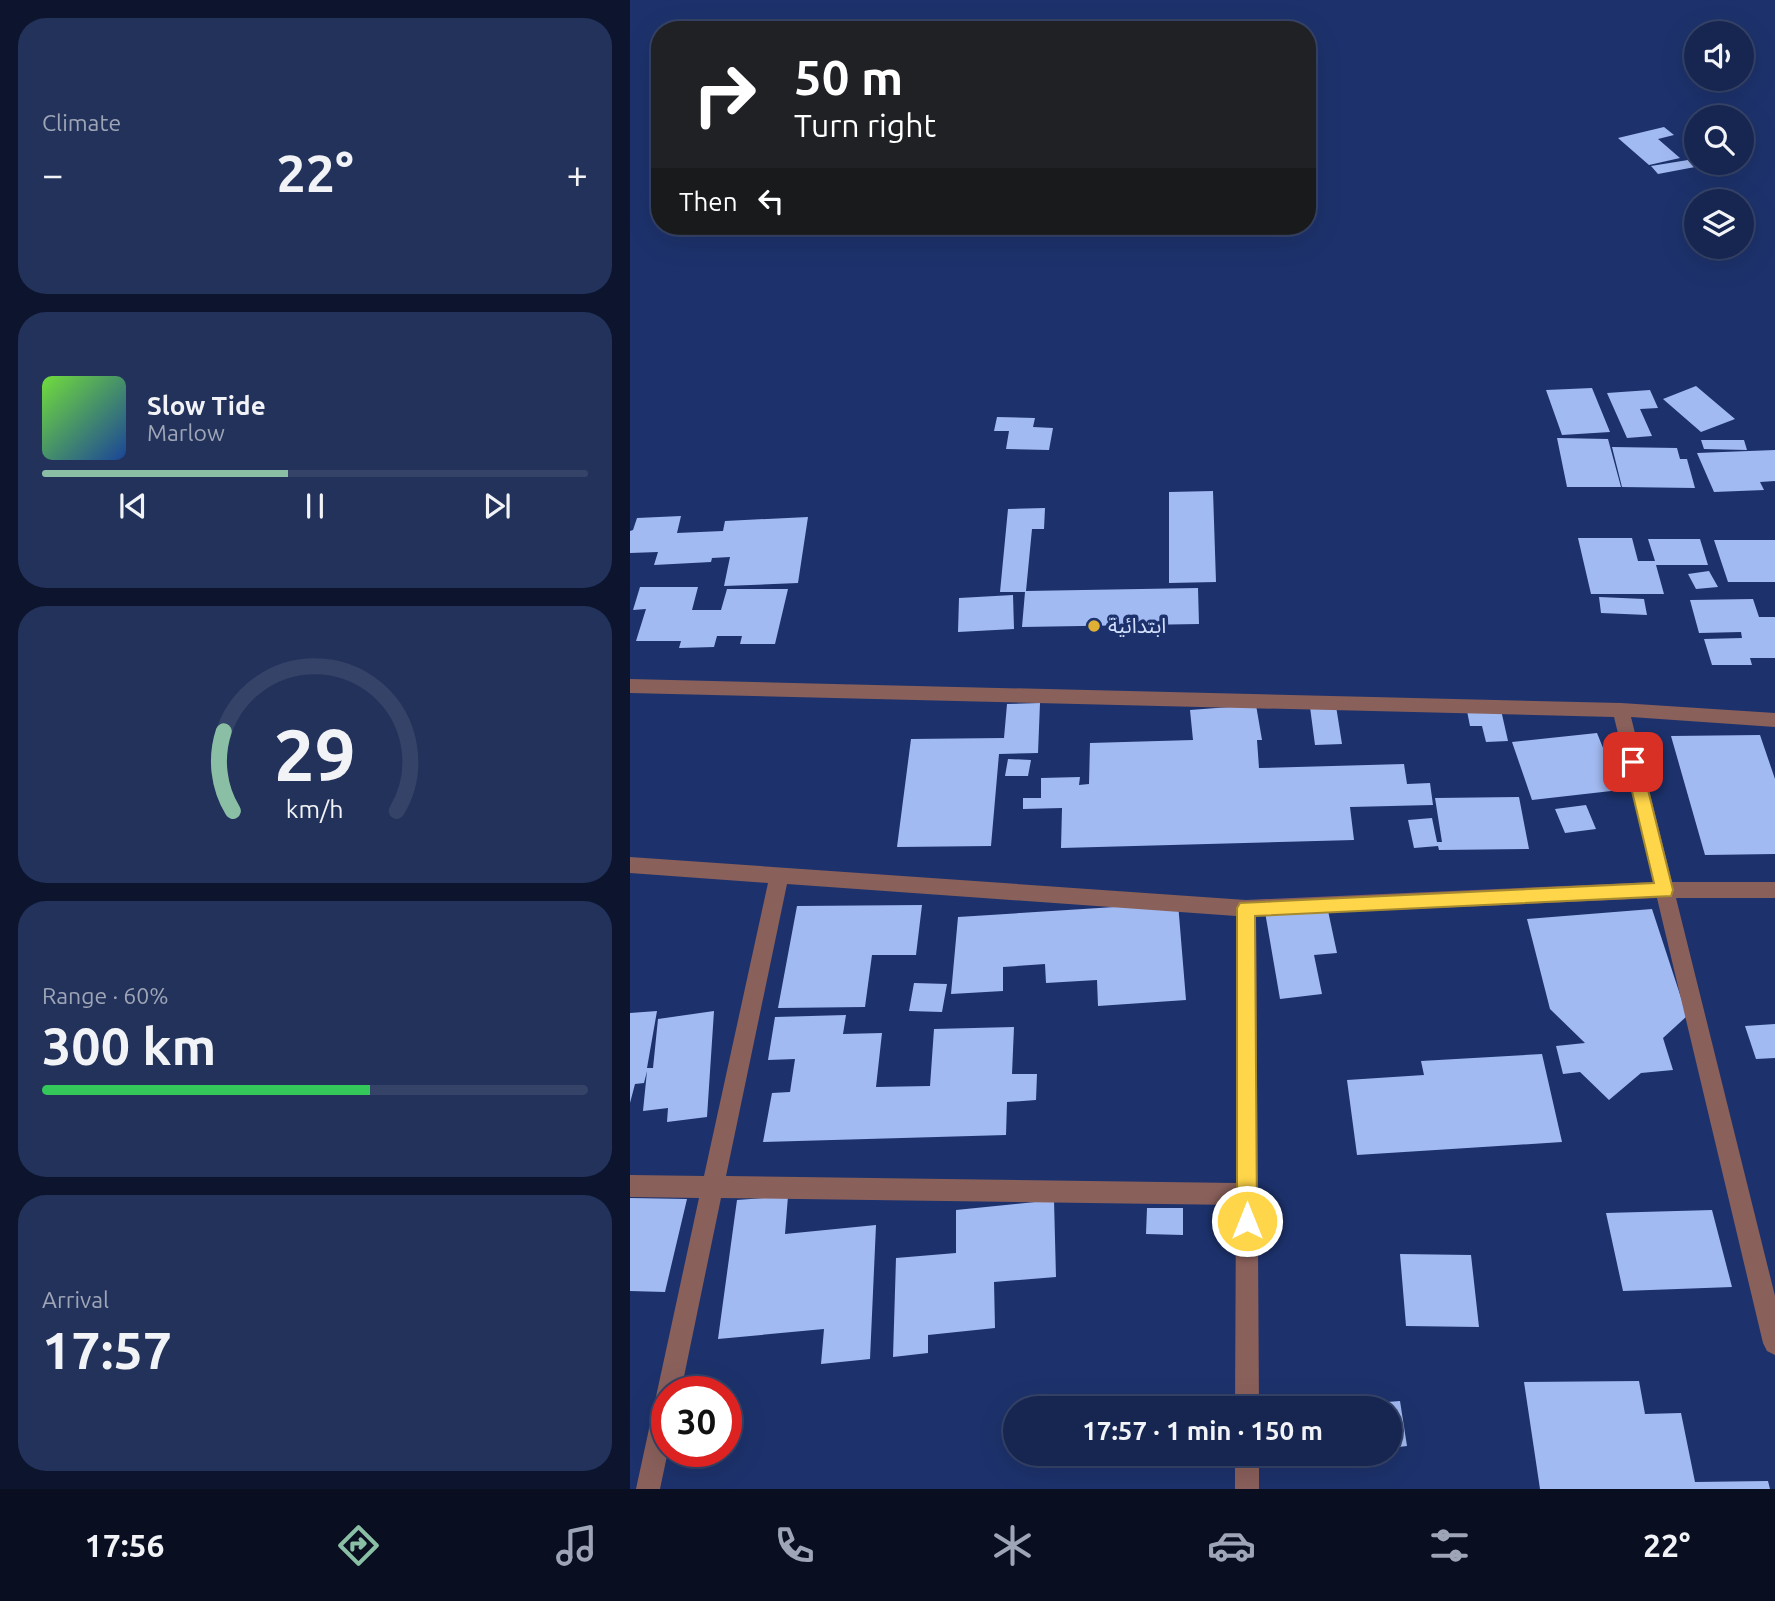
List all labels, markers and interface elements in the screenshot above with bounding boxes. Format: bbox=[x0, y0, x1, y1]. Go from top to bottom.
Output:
map controls bbox=[1684, 21, 1754, 259]
button: sound bbox=[1684, 21, 1754, 91]
icon: right bbox=[679, 49, 770, 140]
text: 50 m bbox=[794, 49, 903, 104]
button: search bbox=[1684, 105, 1754, 175]
text: Turn right bbox=[794, 107, 936, 143]
text: Climate bbox=[42, 110, 121, 135]
text: 22° bbox=[276, 144, 354, 202]
text: − bbox=[42, 153, 63, 195]
text: + bbox=[567, 153, 588, 195]
icon: left bbox=[752, 182, 790, 220]
text: Then bbox=[679, 187, 738, 216]
button: layers bbox=[1684, 189, 1754, 259]
text: Slow Tide bbox=[147, 391, 266, 420]
text: Marlow bbox=[147, 420, 225, 445]
icon: previous bbox=[114, 487, 152, 525]
icon: pause bbox=[296, 487, 334, 525]
icon: next bbox=[478, 487, 516, 525]
place label: ابتدائية bbox=[1108, 613, 1166, 637]
marker: ابتدائية bbox=[1086, 618, 1102, 634]
text: 29 bbox=[274, 713, 356, 795]
pin bbox=[1603, 732, 1663, 792]
icon: arrive bbox=[1614, 743, 1652, 781]
text: km/h bbox=[286, 794, 344, 822]
text: Range · 60% bbox=[42, 983, 169, 1008]
text: 300 km bbox=[42, 1017, 216, 1075]
position arrow bbox=[1210, 1184, 1284, 1258]
text: Arrival bbox=[42, 1287, 109, 1312]
text: 17:57 bbox=[42, 1321, 172, 1379]
speed limit sign: 30 bbox=[651, 1376, 742, 1467]
text: 17:57 · 1 min · 150 m bbox=[1082, 1416, 1323, 1445]
icon: directions bbox=[334, 1521, 383, 1570]
icon: music bbox=[552, 1521, 601, 1570]
icon: phone bbox=[770, 1521, 819, 1570]
icon: climate bbox=[988, 1521, 1037, 1570]
icon: car bbox=[1207, 1521, 1256, 1570]
icon: filters bbox=[1425, 1521, 1474, 1570]
text: 17:56 bbox=[85, 1527, 165, 1563]
text: 22° bbox=[1643, 1527, 1690, 1563]

